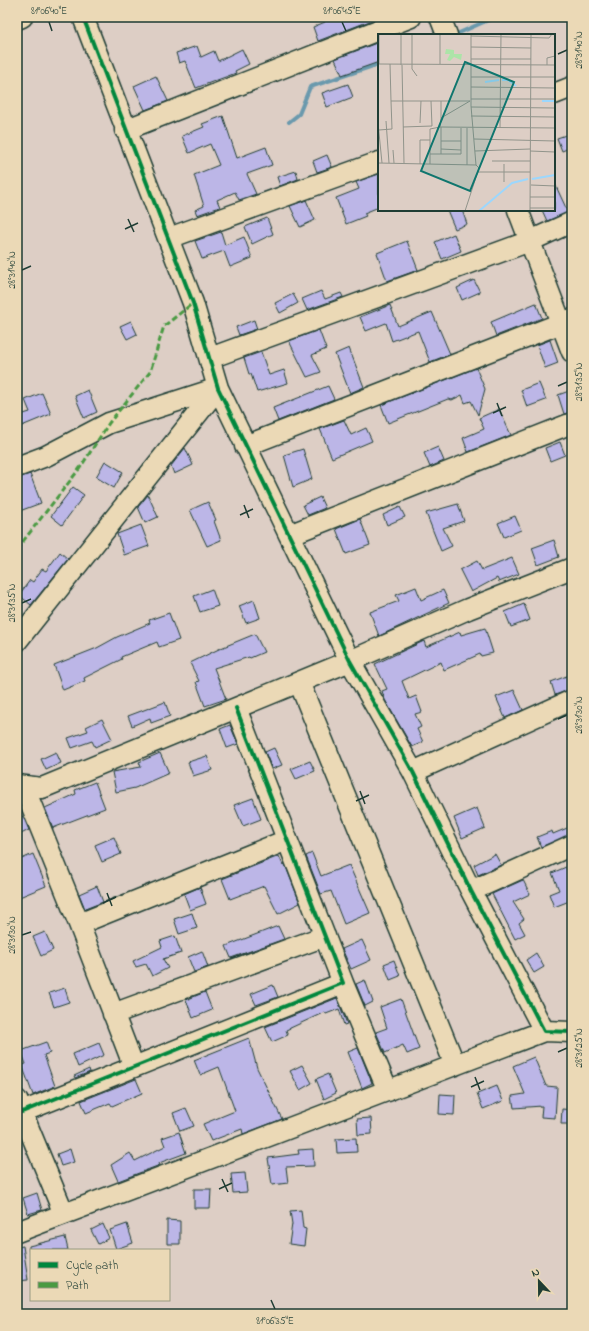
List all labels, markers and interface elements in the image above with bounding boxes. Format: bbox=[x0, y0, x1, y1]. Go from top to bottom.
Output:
text: 81°06'40"E bbox=[31, 4, 67, 19]
text: 81°06'45"E bbox=[323, 4, 361, 19]
text: 28°31'40"N bbox=[572, 31, 587, 69]
inset map bbox=[378, 34, 555, 211]
text: 28°31'40"N bbox=[5, 251, 20, 289]
text: 28°31'35"N bbox=[572, 362, 587, 401]
text: 28°31'35"N bbox=[5, 583, 20, 622]
text: 28°31'30"N bbox=[572, 696, 587, 734]
text: 28°31'30"N bbox=[5, 916, 20, 954]
text: 28°31'25"N bbox=[572, 1028, 587, 1068]
legend bbox=[30, 1249, 170, 1301]
text: Cycle path bbox=[66, 1257, 118, 1276]
north arrow bbox=[519, 1261, 559, 1301]
text: N bbox=[529, 1264, 542, 1281]
text: Path bbox=[66, 1277, 89, 1295]
text: 81°06'35"E bbox=[256, 1314, 294, 1329]

